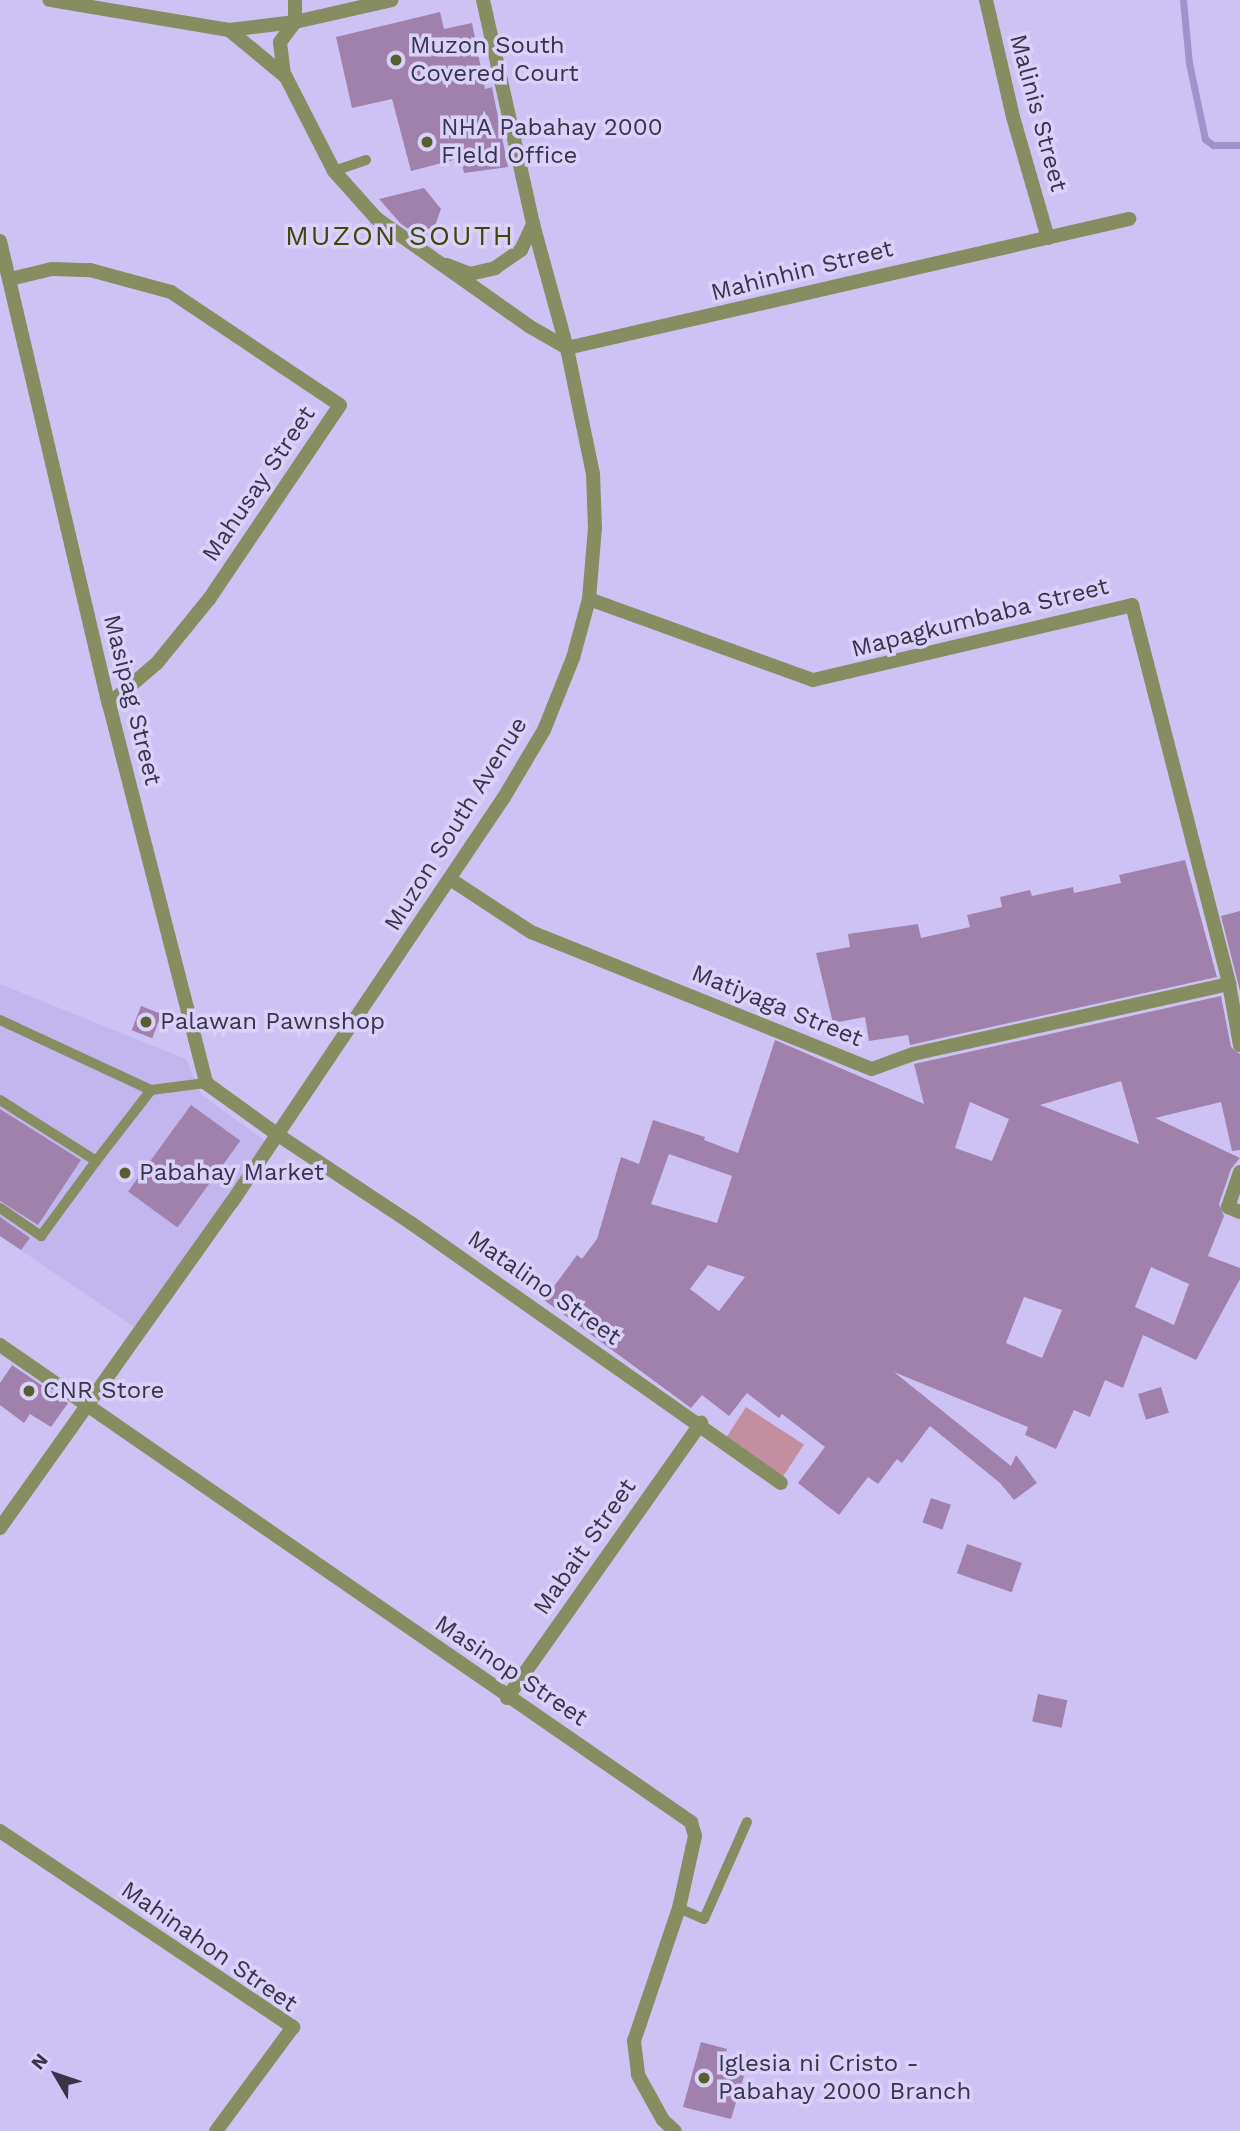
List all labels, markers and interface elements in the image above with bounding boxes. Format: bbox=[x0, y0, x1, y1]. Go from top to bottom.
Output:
street label: Malinis Street bbox=[1003, 31, 1073, 195]
place label: Muzon South Covered Court bbox=[410, 32, 578, 88]
marker: Muzon South Covered Court bbox=[388, 52, 404, 68]
place label: NHA Pabahay 2000 FIeld Office bbox=[441, 114, 664, 170]
marker: NHA Pabahay 2000 FIeld Office bbox=[419, 134, 435, 150]
district label: MUZON SOUTH bbox=[286, 219, 514, 253]
street label: Mahinhin Street bbox=[708, 234, 896, 308]
street label: Mahusay Street bbox=[196, 401, 322, 567]
street label: Mapagkumbaba Street bbox=[848, 572, 1112, 664]
street label: Masipag Street bbox=[97, 612, 167, 788]
street label: Muzon South Avenue bbox=[378, 711, 534, 937]
street label: Matiyaga Street bbox=[687, 958, 867, 1054]
place label: Palawan Pawnshop bbox=[160, 1008, 385, 1036]
marker: Palawan Pawnshop bbox=[138, 1014, 154, 1030]
place label: Pabahay Market bbox=[139, 1159, 325, 1187]
marker: Pabahay Market bbox=[117, 1165, 133, 1181]
street label: Matalino Street bbox=[462, 1224, 626, 1352]
place label: CNR Store bbox=[43, 1377, 164, 1405]
marker: CNR Store bbox=[21, 1383, 37, 1399]
street label: Mabait Street bbox=[527, 1473, 643, 1621]
street label: Masinop Street bbox=[429, 1609, 593, 1733]
street label: Mahinahon Street bbox=[115, 1876, 303, 2018]
north arrow bbox=[21, 2040, 91, 2110]
text: N bbox=[26, 2049, 53, 2074]
place label: Iglesia ni Cristo - Pabahay 2000 Branch bbox=[718, 2050, 972, 2106]
marker: Iglesia ni Cristo - Pabahay 2000 Branch bbox=[696, 2070, 712, 2086]

